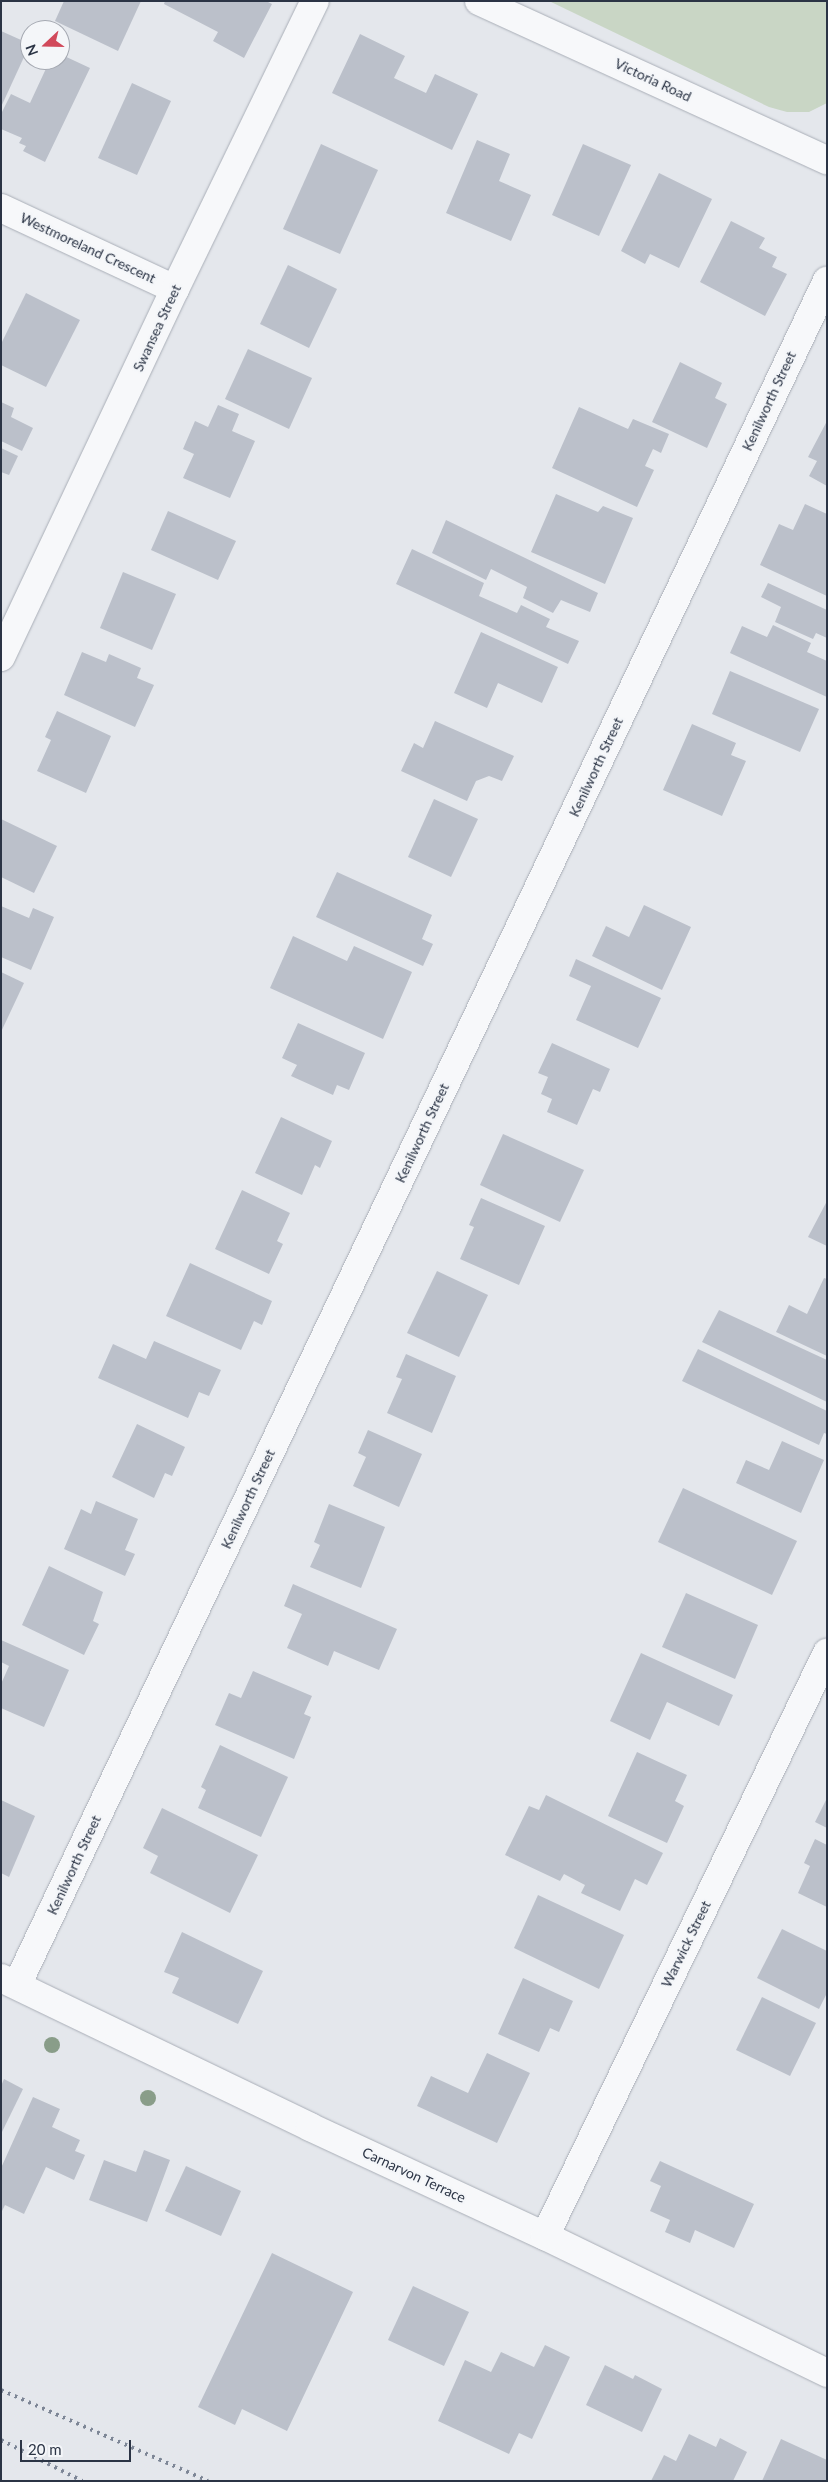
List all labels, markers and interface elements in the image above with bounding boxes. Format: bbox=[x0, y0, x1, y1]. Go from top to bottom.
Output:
north arrow bbox=[20, 20, 70, 70]
text: N bbox=[22, 42, 41, 58]
street label: Victoria Road bbox=[612, 55, 694, 105]
street label: Westmoreland Crescent bbox=[18, 209, 158, 287]
street label: Swansea Street bbox=[130, 282, 184, 374]
street label: Kenilworth Street bbox=[739, 349, 799, 453]
street label: Kenilworth Street bbox=[566, 715, 626, 819]
street label: Kenilworth Street bbox=[392, 1081, 452, 1185]
street label: Kenilworth Street bbox=[218, 1447, 278, 1551]
street label: Kenilworth Street bbox=[44, 1813, 104, 1917]
street label: Warwick Street bbox=[658, 1898, 714, 1990]
street label: Carnarvon Terrace bbox=[359, 2144, 469, 2206]
scale bar bbox=[22, 2430, 134, 2462]
text: 20 m bbox=[28, 2440, 62, 2458]

